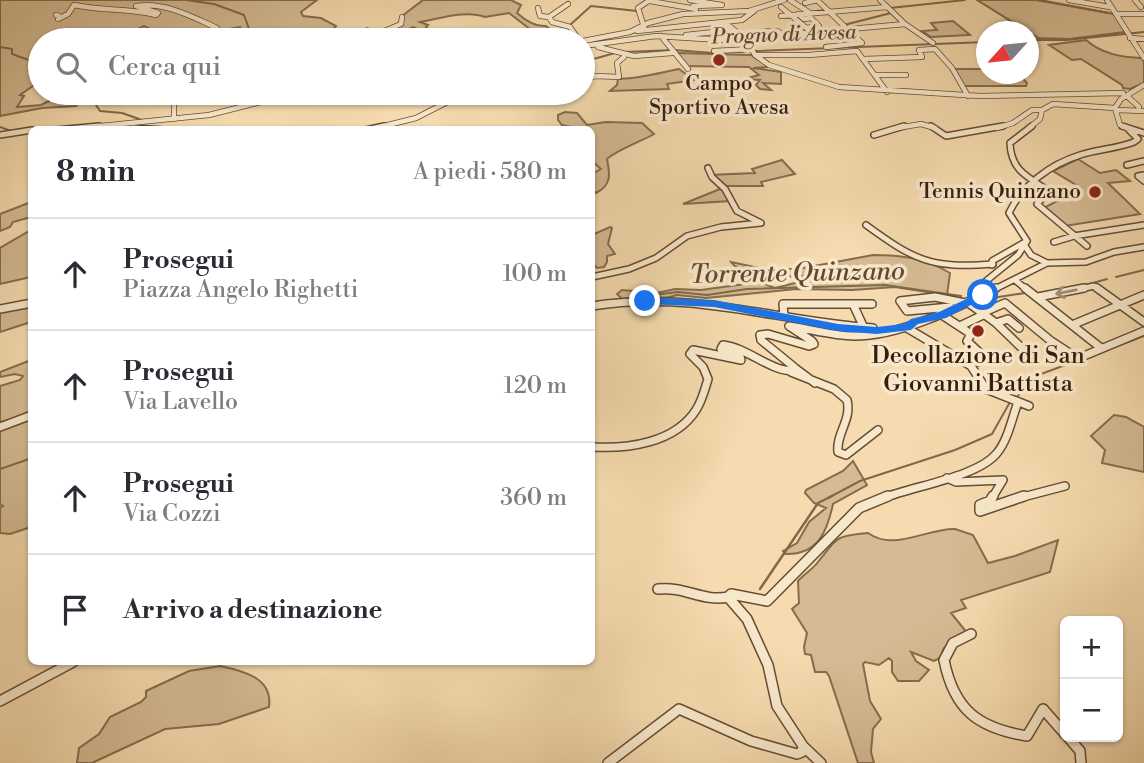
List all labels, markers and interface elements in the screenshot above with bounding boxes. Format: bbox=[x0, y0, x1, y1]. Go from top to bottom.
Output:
water label: Progno di Avesa bbox=[710, 19, 857, 51]
north arrow bbox=[976, 21, 1039, 84]
search box bbox=[28, 28, 595, 105]
icon: search bbox=[52, 48, 90, 86]
text: Cerca qui bbox=[108, 51, 221, 83]
marker: Campo Sportivo Avesa bbox=[711, 52, 727, 68]
place label: Campo Sportivo Avesa bbox=[649, 71, 789, 121]
text: 8 min bbox=[56, 153, 135, 191]
text: A piedi · 580 m bbox=[413, 158, 567, 186]
place label: Tennis Quinzano bbox=[919, 179, 1081, 205]
marker: Tennis Quinzano bbox=[1087, 184, 1103, 200]
text: Prosegui bbox=[123, 244, 234, 276]
icon: ahead bbox=[56, 255, 94, 293]
water label: Torrente Quinzano bbox=[689, 255, 905, 291]
text: 100 m bbox=[502, 260, 567, 288]
text: Piazza Angelo Righetti bbox=[123, 276, 358, 304]
route start bbox=[967, 279, 998, 310]
route end bbox=[629, 285, 660, 316]
one-way arrow bbox=[1055, 285, 1078, 299]
marker: Decollazione di San Giovanni Battista bbox=[970, 323, 986, 339]
place label: Decollazione di San Giovanni Battista bbox=[871, 341, 1085, 399]
text: Prosegui bbox=[123, 356, 234, 388]
icon: ahead bbox=[56, 367, 94, 405]
text: 120 m bbox=[503, 372, 567, 400]
text: Via Lavello bbox=[123, 388, 238, 416]
text: Prosegui bbox=[123, 468, 234, 500]
icon: ahead bbox=[56, 479, 94, 517]
text: 360 m bbox=[500, 484, 567, 512]
text: Via Cozzi bbox=[123, 500, 221, 528]
icon: arrive bbox=[56, 591, 94, 629]
text: Arrivo a destinazione bbox=[123, 594, 382, 626]
map controls bbox=[1060, 616, 1123, 742]
button: + bbox=[1060, 616, 1123, 679]
button: − bbox=[1060, 679, 1123, 742]

